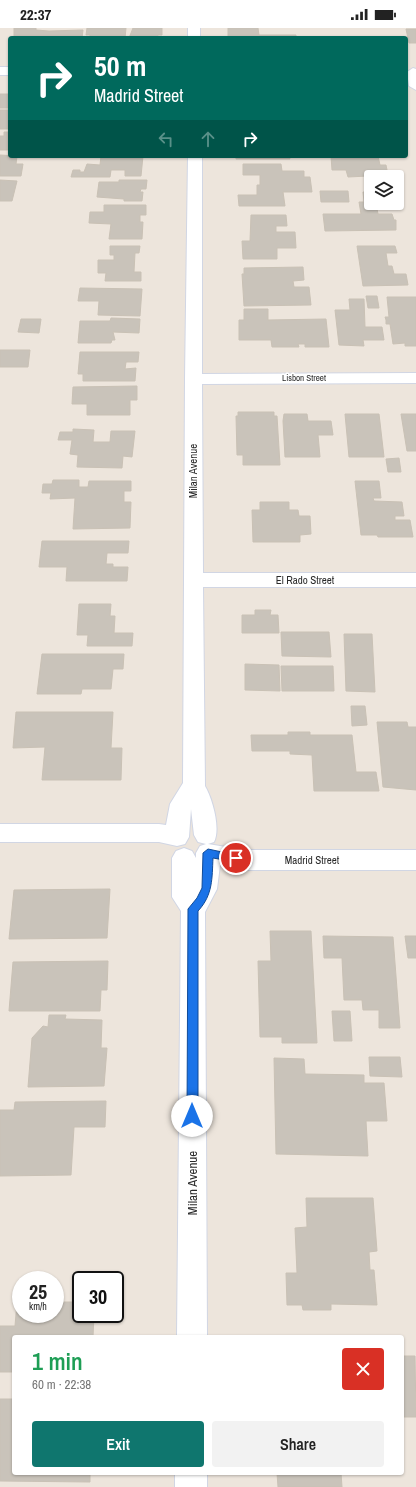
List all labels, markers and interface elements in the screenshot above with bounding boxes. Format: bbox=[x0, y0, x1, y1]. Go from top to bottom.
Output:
text: 22:37 bbox=[20, 4, 51, 25]
text: 50 m bbox=[94, 47, 146, 85]
icon: right bbox=[28, 52, 80, 104]
text: Madrid Street bbox=[94, 83, 183, 108]
icon: left bbox=[155, 128, 177, 150]
icon: ahead bbox=[197, 128, 219, 150]
icon: right bbox=[239, 128, 261, 150]
map controls bbox=[364, 170, 404, 210]
button: layers bbox=[364, 170, 404, 210]
street label: Lisbon Street bbox=[282, 372, 326, 384]
street label: Milan Avenue bbox=[186, 444, 200, 498]
street label: El Rado Street bbox=[276, 573, 335, 587]
pin bbox=[219, 841, 253, 875]
icon: arrive bbox=[225, 847, 247, 869]
street label: Madrid Street bbox=[285, 853, 340, 867]
position arrow bbox=[171, 1095, 213, 1137]
street label: Milan Avenue bbox=[184, 1151, 201, 1215]
speed limit sign: 30 bbox=[72, 1271, 124, 1323]
text: 25 bbox=[29, 1278, 47, 1305]
text: km/h bbox=[29, 1300, 47, 1313]
text: 1 min bbox=[32, 1345, 83, 1377]
button: close bbox=[342, 1348, 384, 1390]
text: 60 m · 22:38 bbox=[32, 1376, 91, 1393]
button: Exit bbox=[32, 1421, 204, 1467]
button: Share bbox=[212, 1421, 384, 1467]

